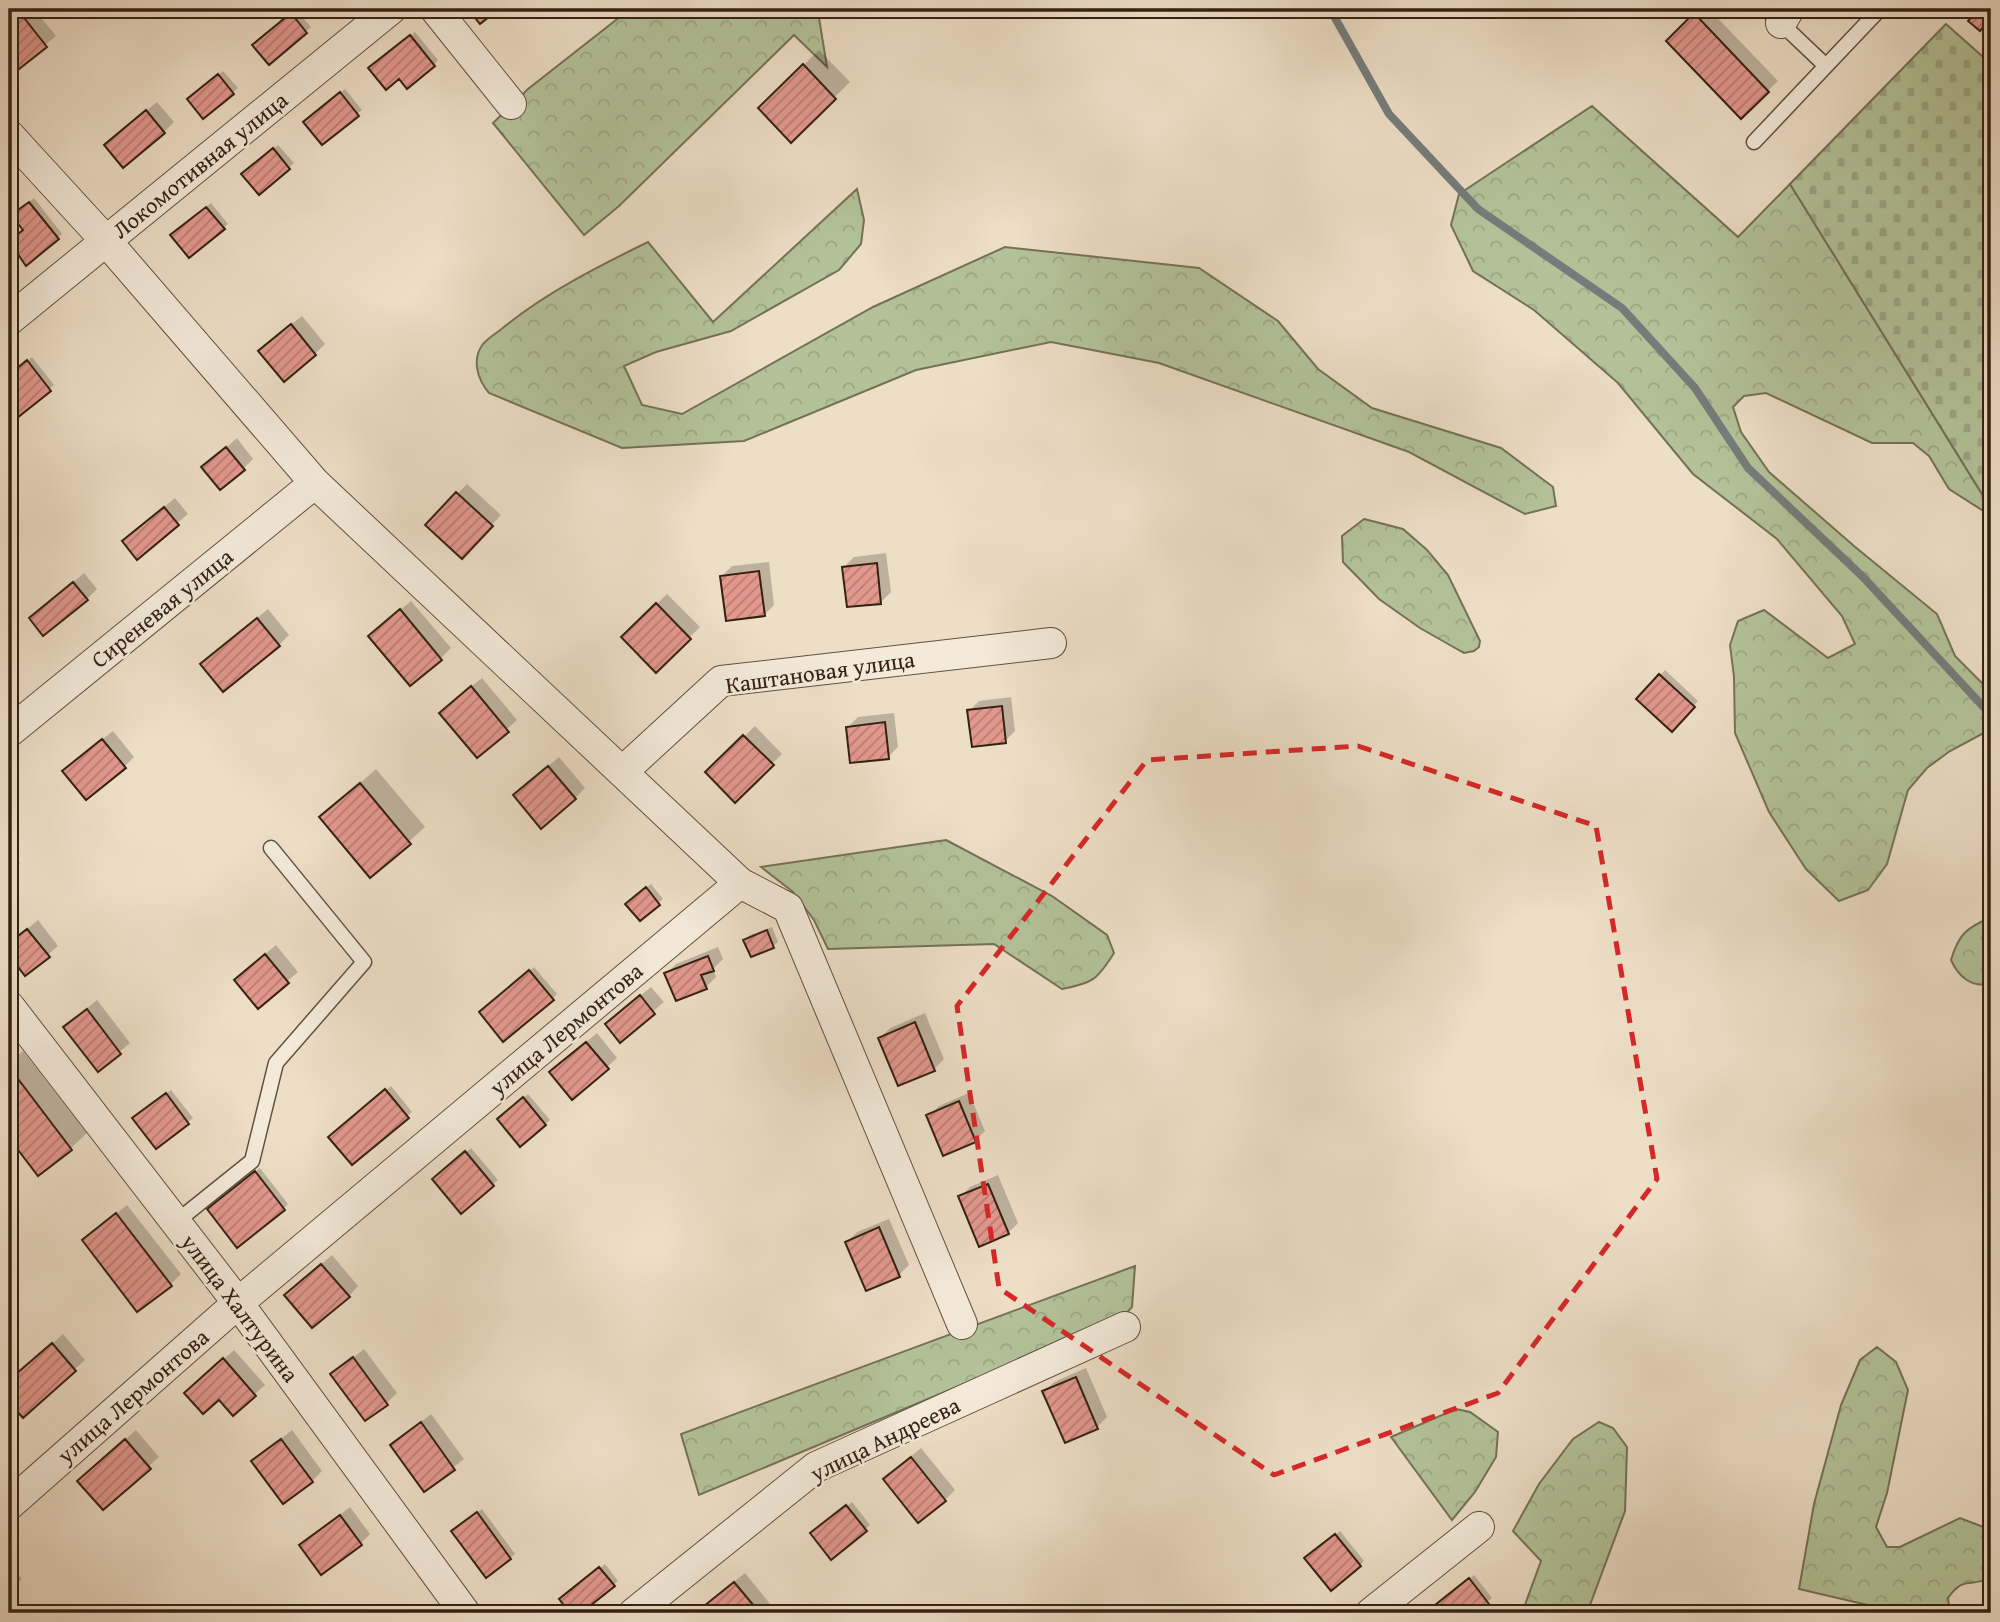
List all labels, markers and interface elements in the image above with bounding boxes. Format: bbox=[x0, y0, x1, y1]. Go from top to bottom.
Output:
street label: Локомотивная улица bbox=[105, 83, 295, 246]
street label: Сиреневая улица bbox=[84, 540, 240, 675]
street label: Каштановая улица bbox=[723, 642, 917, 701]
street label: улица Лермонтова bbox=[481, 954, 650, 1103]
street label: улица Халтурина bbox=[173, 1226, 307, 1389]
street label: улица Лермонтова bbox=[49, 1320, 216, 1472]
street label: улица Андреева bbox=[803, 1388, 965, 1490]

